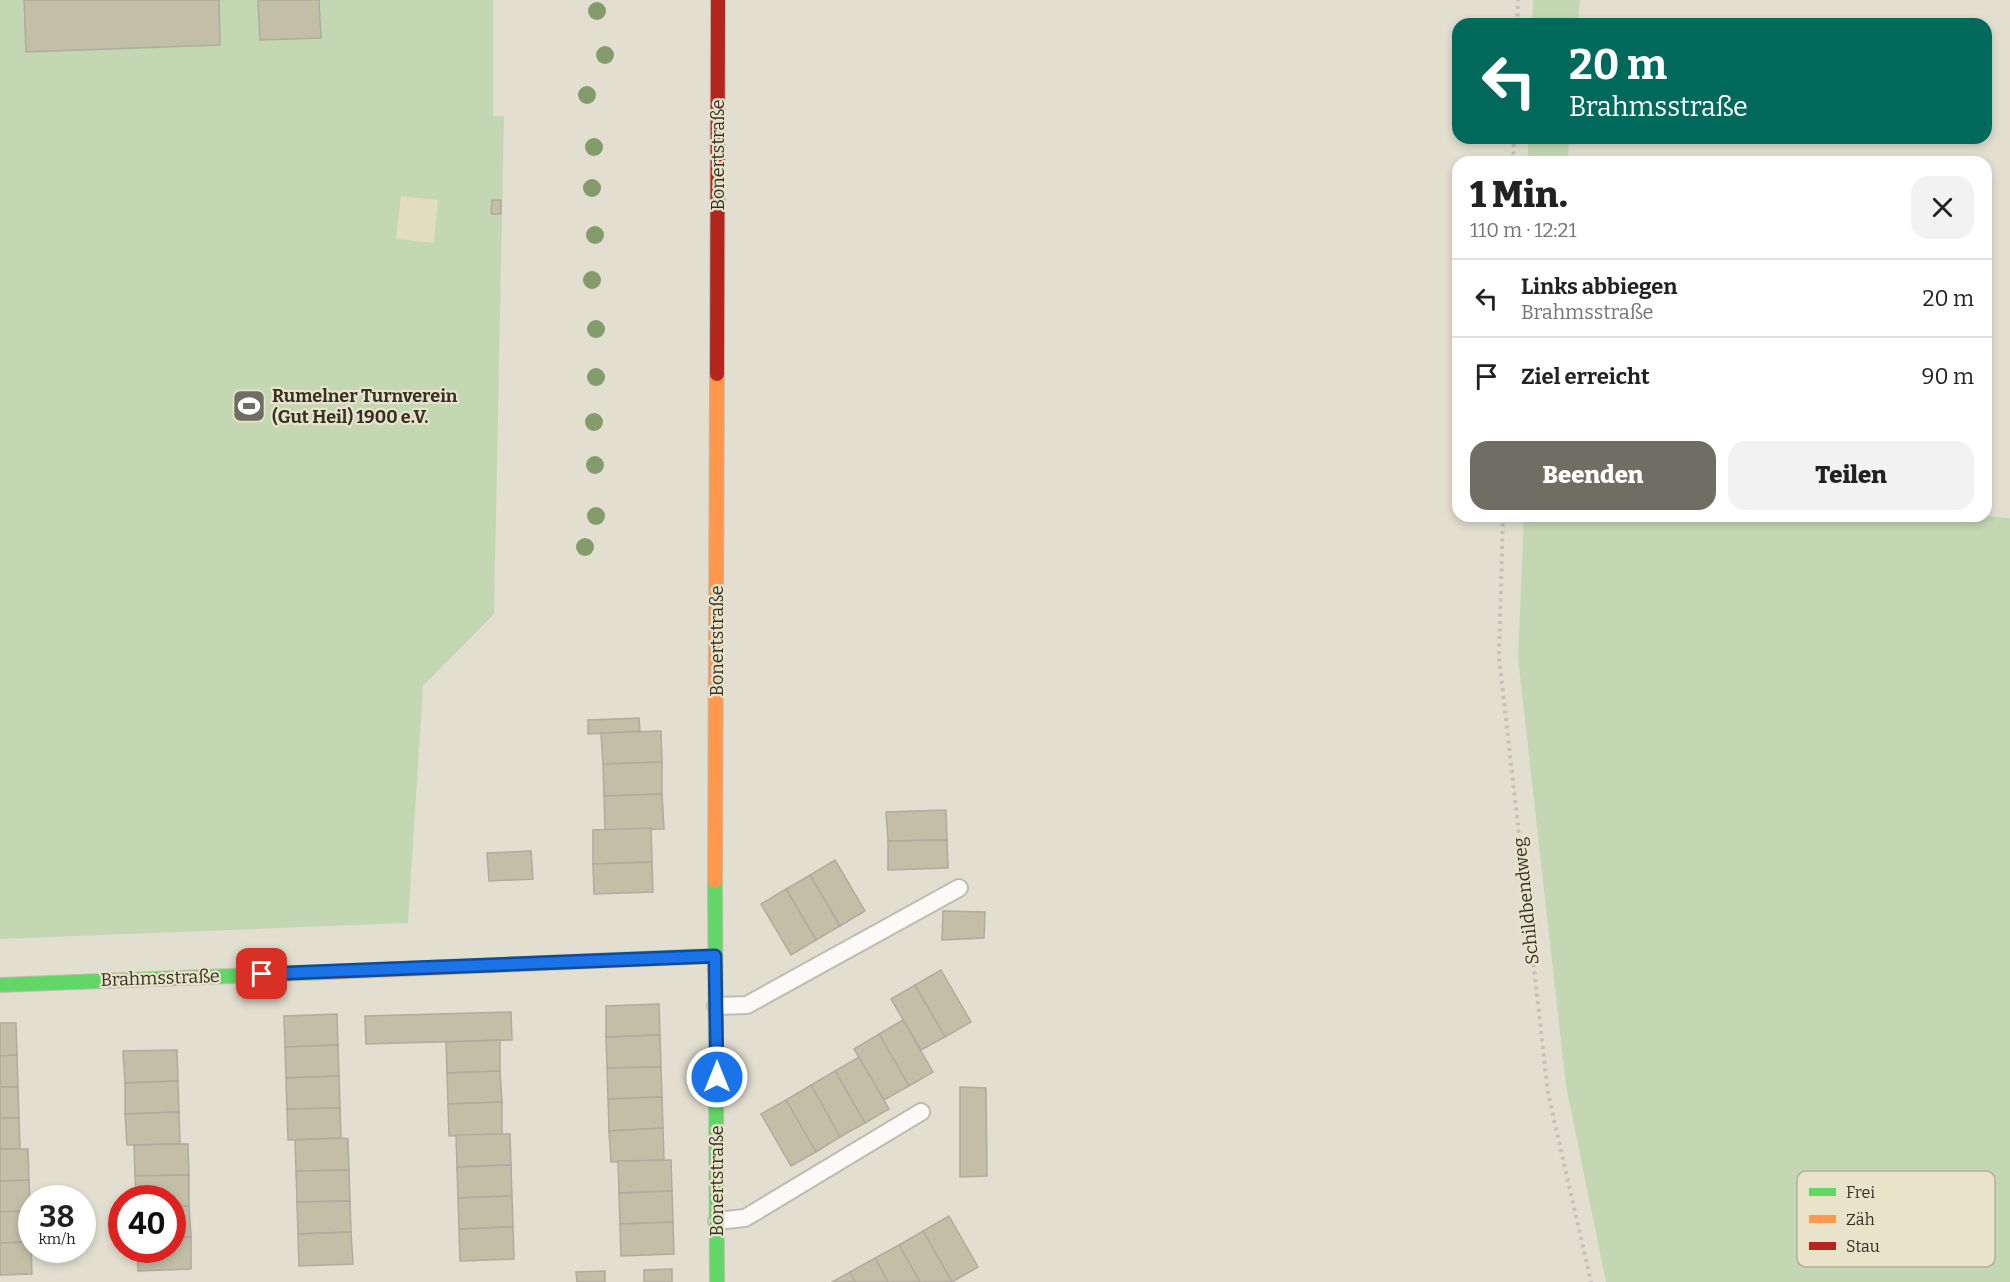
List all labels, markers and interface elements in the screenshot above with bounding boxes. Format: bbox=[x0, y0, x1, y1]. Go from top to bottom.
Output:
text: 20 m bbox=[1569, 40, 1667, 90]
icon: left bbox=[1470, 42, 1548, 120]
text: Brahmsstraße bbox=[1569, 91, 1748, 123]
street label: Bonertstraße bbox=[707, 99, 729, 211]
text: 1 Min. bbox=[1470, 173, 1568, 217]
button: close bbox=[1911, 176, 1974, 239]
text: 110 m · 12:21 bbox=[1470, 218, 1577, 242]
text: Links abbiegen bbox=[1521, 273, 1678, 300]
icon: left bbox=[1470, 282, 1503, 315]
text: 20 m bbox=[1923, 285, 1974, 312]
text: Brahmsstraße bbox=[1521, 300, 1653, 324]
icon: arrive bbox=[1470, 360, 1503, 393]
text: Ziel erreicht bbox=[1521, 363, 1650, 390]
text: 90 m bbox=[1922, 363, 1974, 390]
place label: Rumelner Turnverein (Gut Heil) 1900 e.V. bbox=[272, 385, 458, 428]
sports icon: Rumelner Turnverein (Gut Heil) 1900 e.V. bbox=[231, 388, 267, 424]
button: Beenden bbox=[1470, 441, 1716, 510]
button: Teilen bbox=[1728, 441, 1974, 510]
street label: Bonertstraße bbox=[706, 585, 728, 697]
street label: Schildbendweg bbox=[1508, 836, 1544, 966]
pin bbox=[236, 948, 287, 999]
icon: arrive bbox=[245, 957, 278, 990]
street label: Brahmsstraße bbox=[100, 965, 220, 991]
position arrow bbox=[685, 1045, 749, 1109]
street label: Bonertstraße bbox=[706, 1125, 728, 1237]
legend bbox=[1797, 1171, 1995, 1267]
text: Frei bbox=[1846, 1183, 1875, 1202]
speed limit sign: 40 bbox=[108, 1185, 186, 1263]
text: 38 bbox=[39, 1199, 75, 1235]
text: Zäh bbox=[1846, 1210, 1875, 1229]
text: km/h bbox=[38, 1230, 76, 1248]
text: Stau bbox=[1846, 1237, 1880, 1256]

